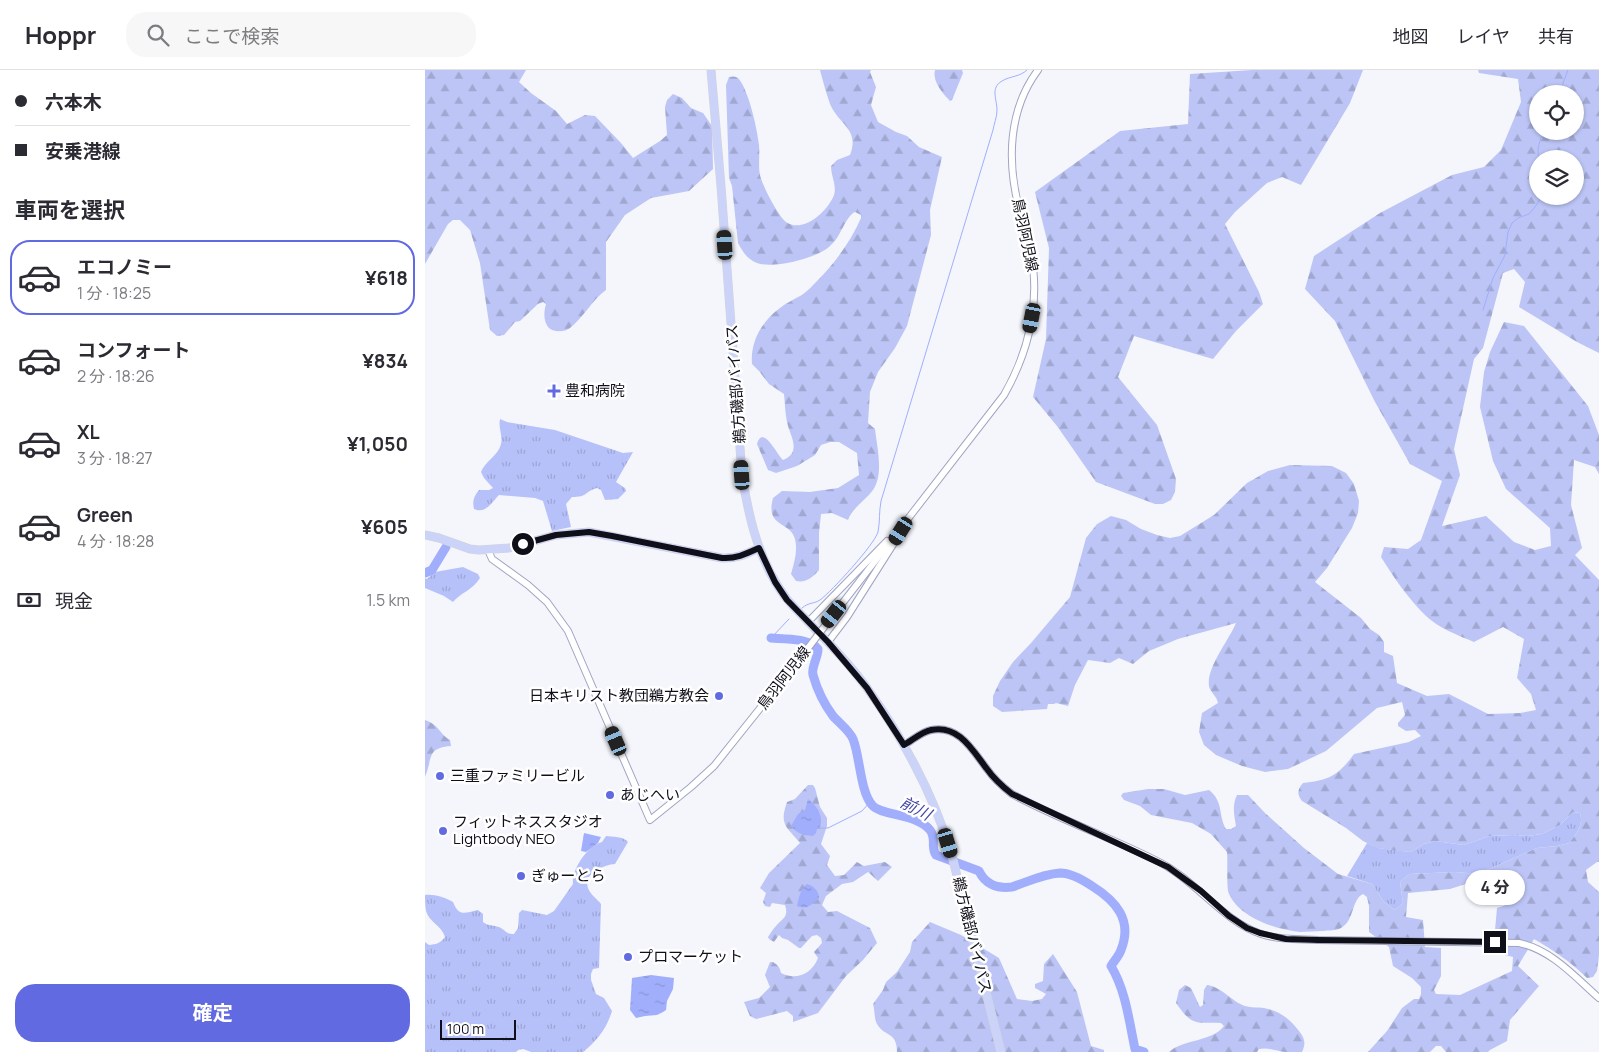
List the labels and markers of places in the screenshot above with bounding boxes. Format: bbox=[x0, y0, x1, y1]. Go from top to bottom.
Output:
place label: 豊和病院 bbox=[565, 380, 625, 401]
marker: 豊和病院 bbox=[547, 384, 561, 398]
place label: 日本キリスト教団鵜方教会 bbox=[529, 685, 709, 706]
marker: 日本キリスト教団鵜方教会 bbox=[713, 690, 725, 702]
place label: 三重ファミリービル bbox=[450, 765, 585, 786]
marker: 三重ファミリービル bbox=[434, 770, 446, 782]
place label: あじへい bbox=[620, 784, 680, 805]
marker: あじへい bbox=[604, 789, 616, 801]
place label: フィットネススタジオ Lightbody NEO bbox=[453, 811, 603, 849]
marker: フィットネススタジオ Lightbody NEO bbox=[437, 825, 449, 837]
place label: ぎゅーとら bbox=[531, 865, 606, 886]
marker: ぎゅーとら bbox=[515, 870, 527, 882]
place label: プロマーケット bbox=[638, 946, 743, 967]
marker: プロマーケット bbox=[622, 951, 634, 963]

